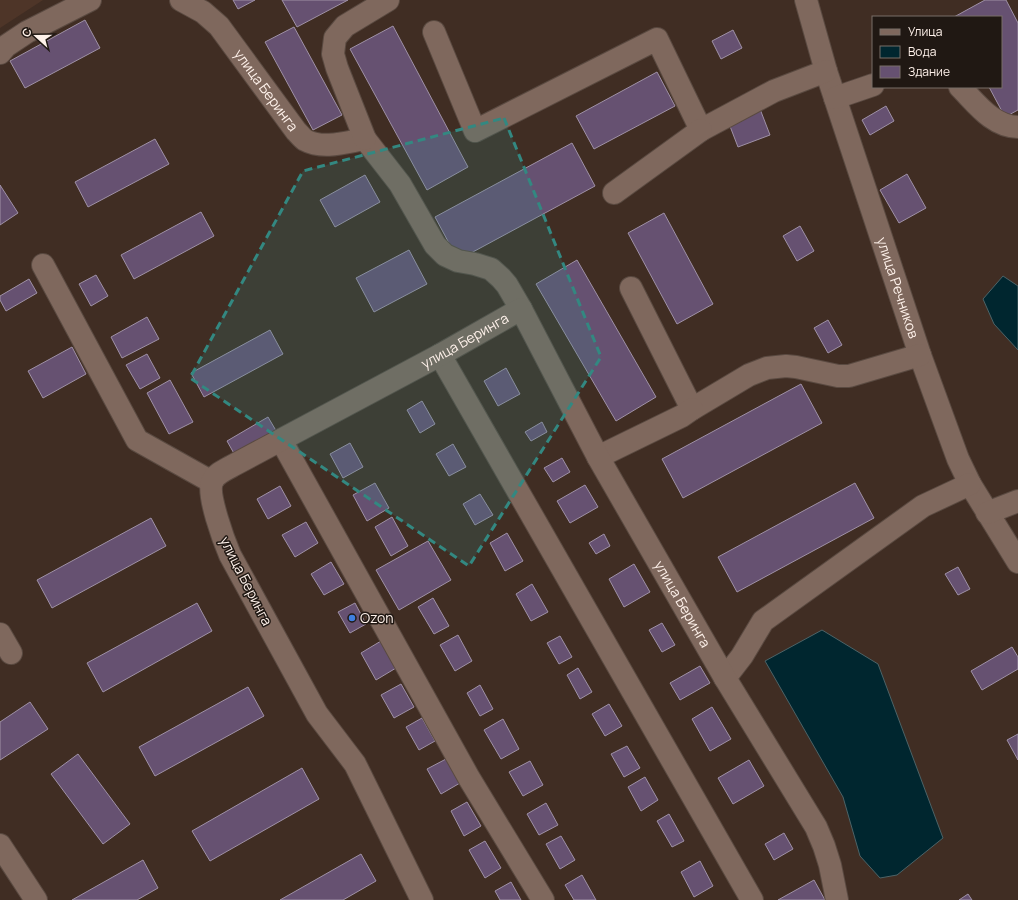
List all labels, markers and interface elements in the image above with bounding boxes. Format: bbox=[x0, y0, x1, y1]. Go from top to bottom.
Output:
north arrow bbox=[16, 16, 56, 56]
legend bbox=[872, 16, 1002, 88]
text: Улица bbox=[908, 23, 942, 40]
text: С bbox=[18, 26, 35, 39]
text: Вода bbox=[908, 43, 936, 60]
street label: улица Беринга bbox=[230, 45, 303, 135]
text: Здание bbox=[908, 63, 950, 80]
street label: улица Речников bbox=[873, 234, 924, 341]
street label: улица Беринга bbox=[417, 308, 512, 373]
street label: улица Беринга bbox=[216, 533, 277, 629]
street label: улица Беринга bbox=[650, 557, 715, 651]
place label: Ozon bbox=[360, 608, 394, 627]
marker: Ozon bbox=[347, 613, 357, 623]

